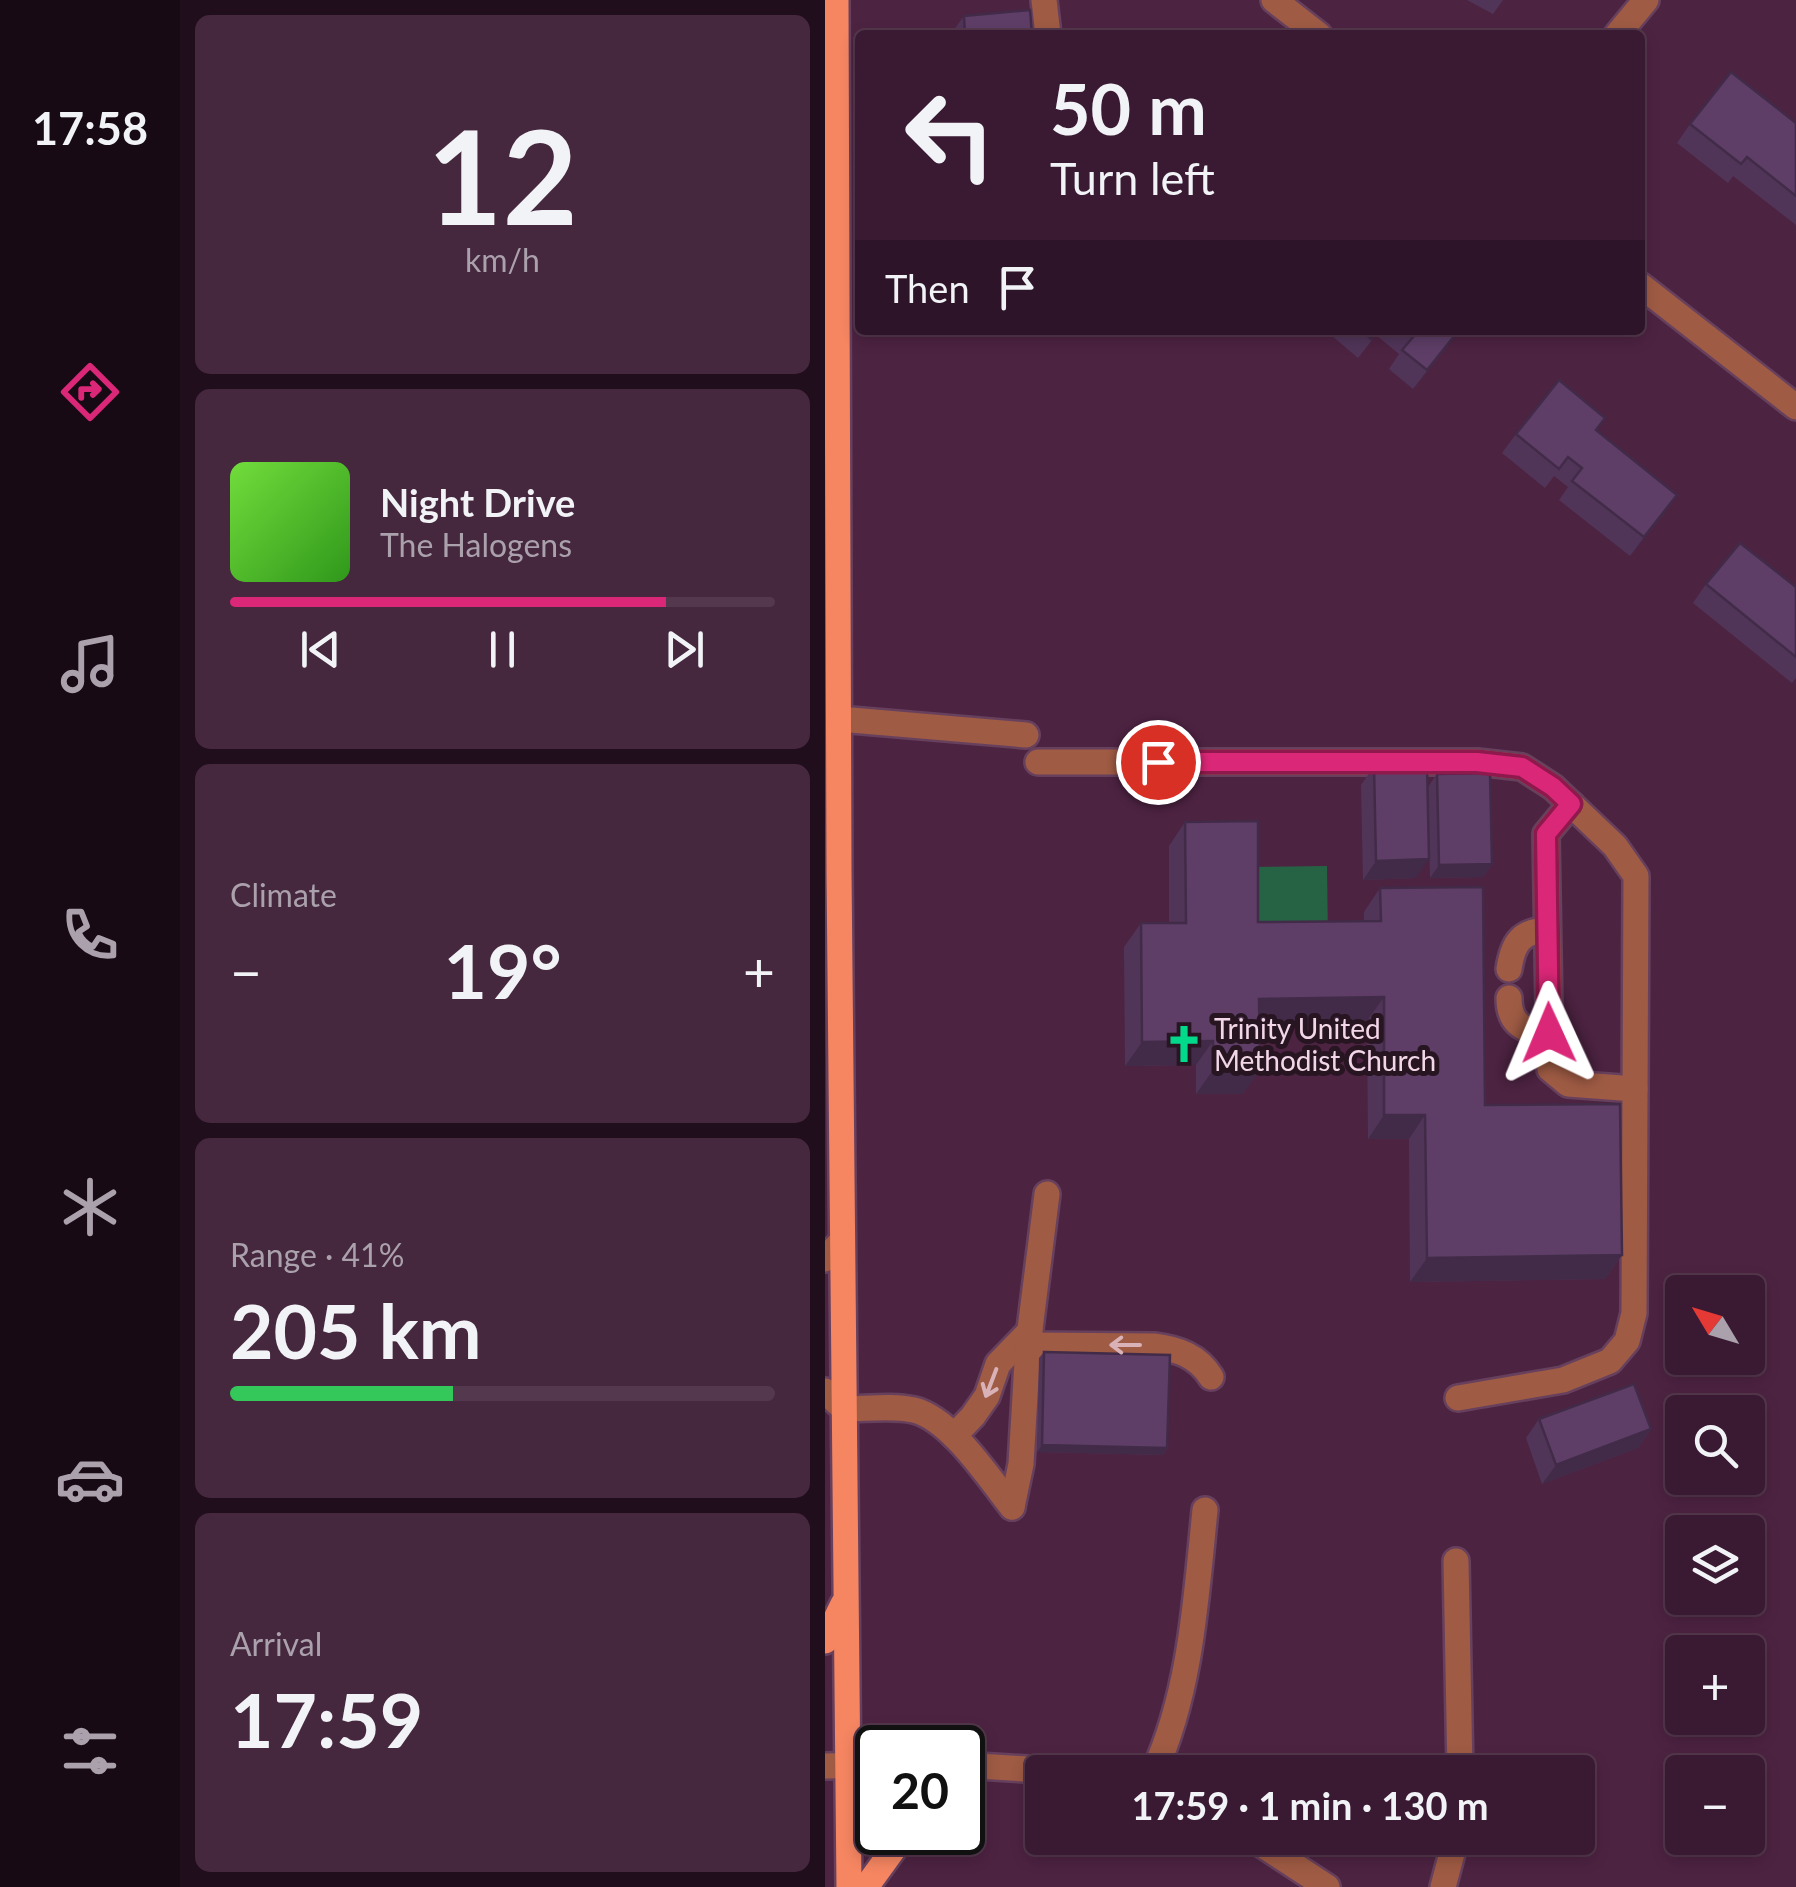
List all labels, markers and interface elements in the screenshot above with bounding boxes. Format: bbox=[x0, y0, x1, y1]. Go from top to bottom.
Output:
text: 50 m bbox=[1050, 66, 1207, 150]
icon: left bbox=[885, 70, 1015, 200]
text: 12 bbox=[427, 97, 578, 253]
text: 17:58 bbox=[32, 101, 148, 155]
text: Turn left bbox=[1050, 151, 1215, 205]
text: km/h bbox=[465, 240, 540, 279]
icon: arrive bbox=[990, 260, 1045, 315]
text: Then bbox=[885, 265, 970, 311]
icon: directions bbox=[55, 357, 125, 427]
text: Night Drive bbox=[380, 479, 575, 525]
text: The Halogens bbox=[380, 525, 572, 564]
icon: previous bbox=[293, 622, 348, 677]
icon: pause bbox=[475, 622, 530, 677]
icon: next bbox=[657, 622, 712, 677]
icon: music bbox=[55, 629, 125, 699]
pin bbox=[1116, 720, 1201, 805]
icon: arrive bbox=[1131, 735, 1186, 790]
text: Climate bbox=[230, 875, 337, 914]
icon: phone bbox=[55, 900, 125, 970]
text: 19° bbox=[443, 925, 562, 1015]
text: − bbox=[230, 938, 262, 1004]
text: + bbox=[743, 938, 775, 1004]
position arrow bbox=[1497, 981, 1601, 1085]
place label: Trinity United Methodist Church bbox=[1214, 1011, 1436, 1077]
church icon: Trinity United Methodist Church bbox=[1163, 1023, 1205, 1065]
icon: climate bbox=[55, 1172, 125, 1242]
text: Range · 41% bbox=[230, 1235, 404, 1274]
north arrow bbox=[1665, 1275, 1765, 1375]
map controls bbox=[1665, 1275, 1765, 1855]
text: 205 km bbox=[230, 1285, 482, 1375]
one-way arrow bbox=[1109, 1336, 1142, 1354]
one-way arrow bbox=[981, 1366, 999, 1397]
button: search bbox=[1665, 1395, 1765, 1495]
icon: car bbox=[55, 1444, 125, 1514]
button: layers bbox=[1665, 1515, 1765, 1615]
text: Arrival bbox=[230, 1624, 322, 1663]
button: + bbox=[1665, 1635, 1765, 1735]
text: 17:59 bbox=[230, 1674, 423, 1764]
icon: filters bbox=[55, 1716, 125, 1786]
speed limit sign: 20 bbox=[855, 1725, 985, 1855]
button: − bbox=[1665, 1755, 1765, 1855]
text: 17:59 · 1 min · 130 m bbox=[1131, 1782, 1489, 1828]

